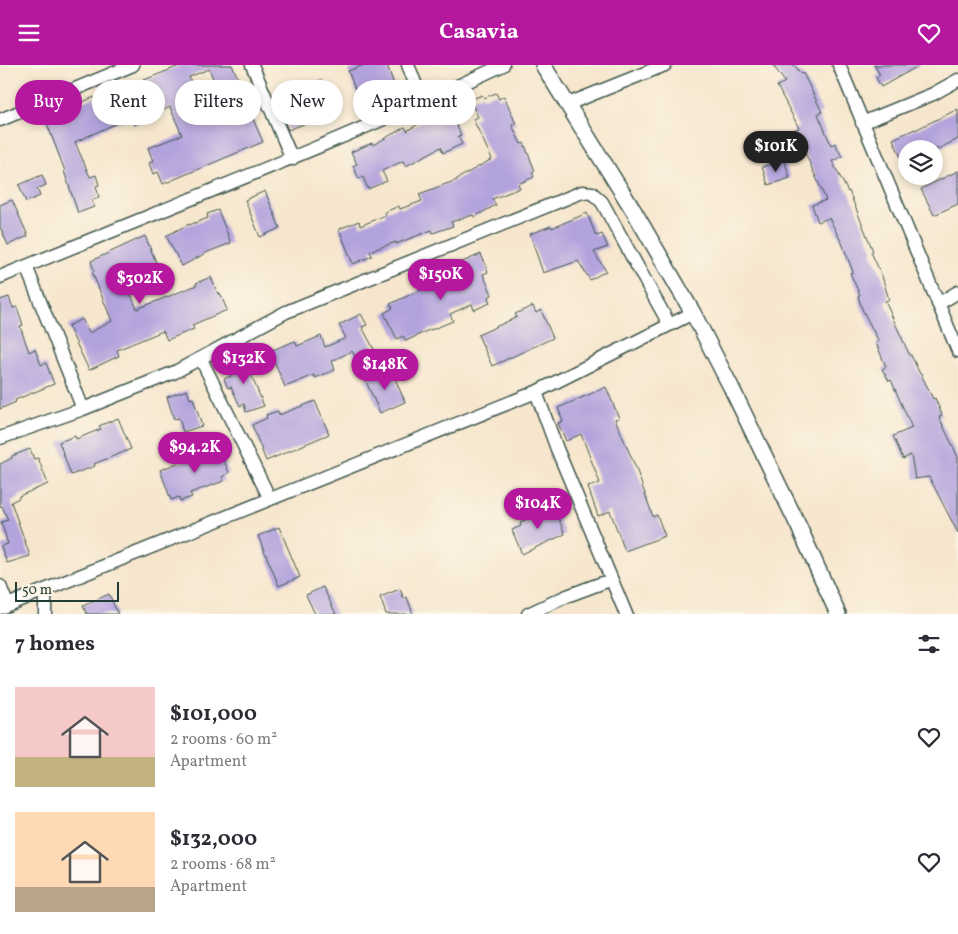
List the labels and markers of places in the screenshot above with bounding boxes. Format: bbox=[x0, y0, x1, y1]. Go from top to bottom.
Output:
pin: $101K bbox=[741, 131, 811, 173]
pin: $150K bbox=[406, 259, 476, 301]
pin: $302K bbox=[105, 263, 175, 305]
pin: $132K bbox=[209, 343, 279, 385]
pin: $148K bbox=[350, 349, 420, 391]
pin: $94.2K bbox=[154, 431, 236, 474]
pin: $104K bbox=[503, 487, 573, 530]

